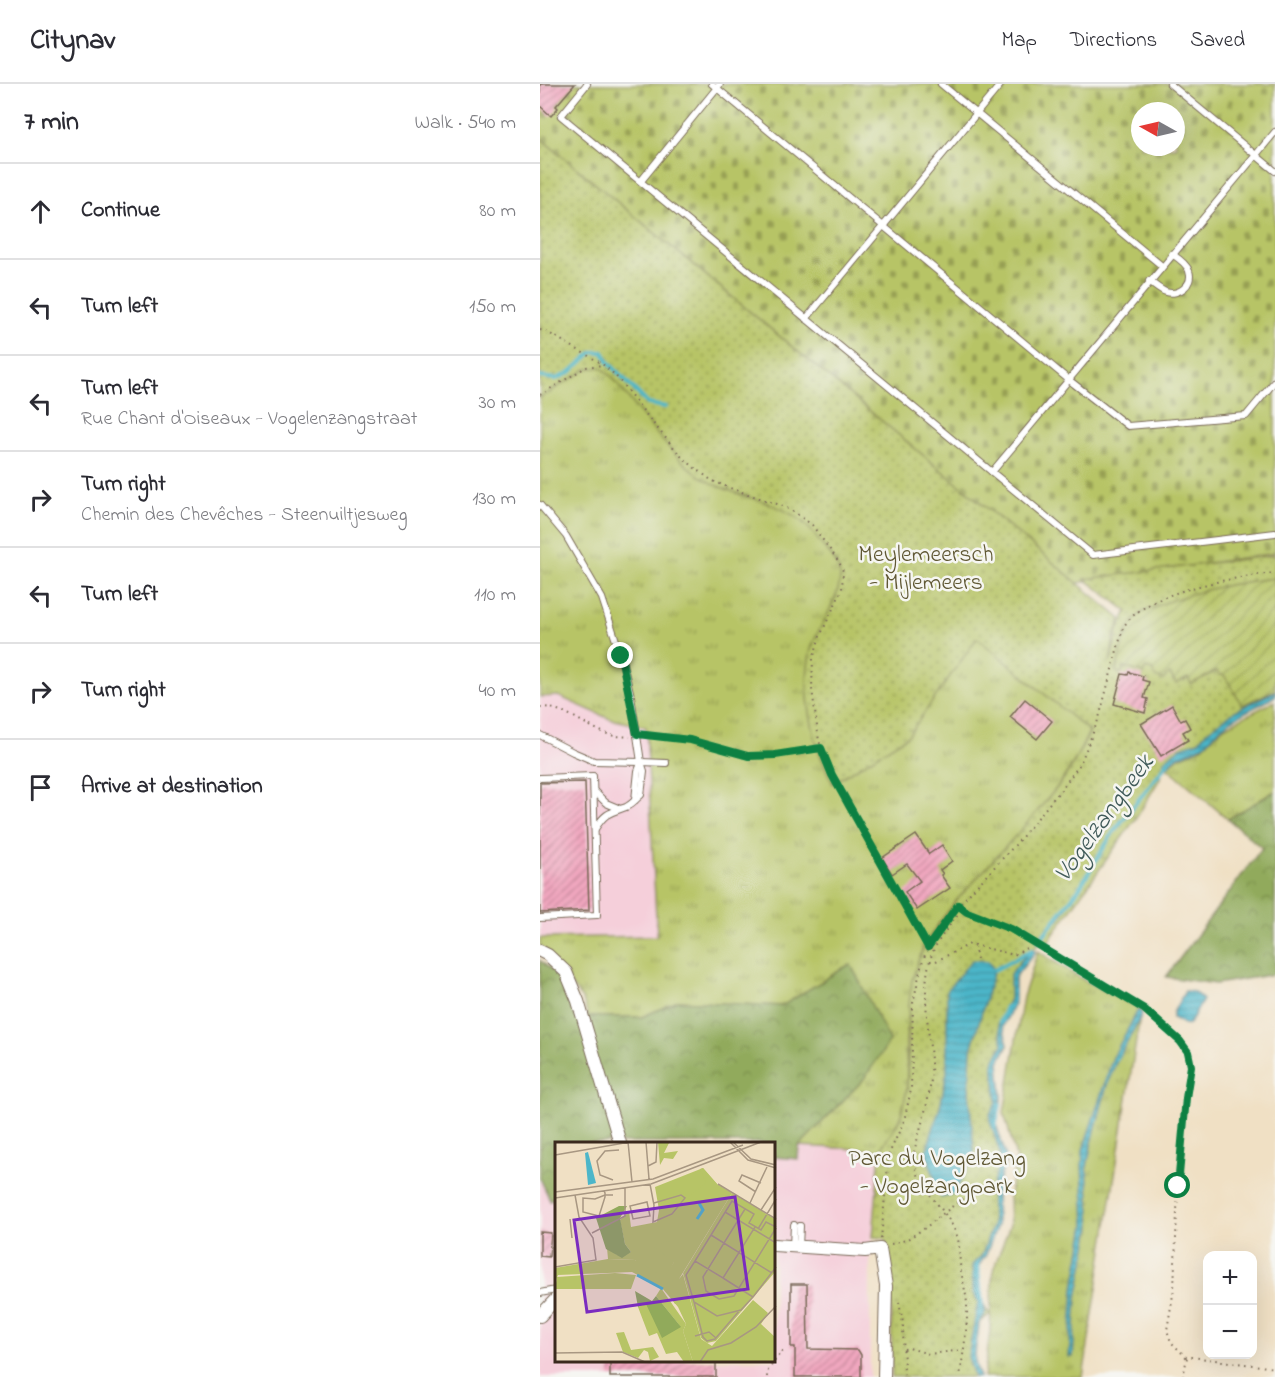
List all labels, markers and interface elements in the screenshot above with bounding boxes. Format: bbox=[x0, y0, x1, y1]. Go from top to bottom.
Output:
text: Citynav bbox=[30, 21, 115, 62]
text: Map bbox=[1001, 26, 1037, 56]
text: Directions bbox=[1070, 26, 1157, 56]
text: Saved bbox=[1190, 26, 1245, 56]
north arrow bbox=[1131, 102, 1185, 156]
text: 7 min bbox=[24, 104, 79, 142]
text: Walk · 540 m bbox=[414, 109, 516, 138]
icon: ahead bbox=[24, 195, 57, 228]
text: Continue bbox=[81, 195, 160, 227]
text: 80 m bbox=[479, 197, 516, 226]
icon: left bbox=[24, 291, 57, 324]
text: Turn left bbox=[81, 291, 158, 323]
text: 150 m bbox=[469, 293, 516, 322]
text: Turn left bbox=[81, 373, 158, 405]
icon: left bbox=[24, 387, 57, 420]
text: 30 m bbox=[479, 389, 516, 418]
text: Rue Chant d'Oiseaux - Vogelenzangstraat bbox=[81, 405, 418, 434]
text: Turn right bbox=[81, 469, 166, 501]
icon: right bbox=[24, 483, 57, 516]
text: 130 m bbox=[472, 485, 516, 514]
text: Chemin des Chevêches - Steenuiltjesweg bbox=[81, 501, 408, 530]
park label: Meylemeersch - Mijlemeers bbox=[858, 538, 994, 601]
icon: left bbox=[24, 579, 57, 612]
text: Turn left bbox=[81, 579, 158, 611]
text: 110 m bbox=[474, 581, 516, 610]
route end bbox=[607, 642, 633, 668]
icon: right bbox=[24, 675, 57, 708]
text: Turn right bbox=[81, 675, 166, 707]
text: 40 m bbox=[479, 677, 516, 706]
water label: Vogelzangbeek bbox=[1045, 746, 1165, 891]
icon: arrive bbox=[24, 771, 57, 804]
text: Arrive at destination bbox=[81, 771, 263, 803]
inset map bbox=[555, 1142, 776, 1362]
park label: Parc du Vogelzang - Vogelzangpark bbox=[848, 1142, 1026, 1205]
route start bbox=[1164, 1172, 1190, 1198]
map controls bbox=[1203, 1251, 1257, 1359]
button: + bbox=[1203, 1251, 1257, 1305]
button: − bbox=[1203, 1305, 1257, 1359]

